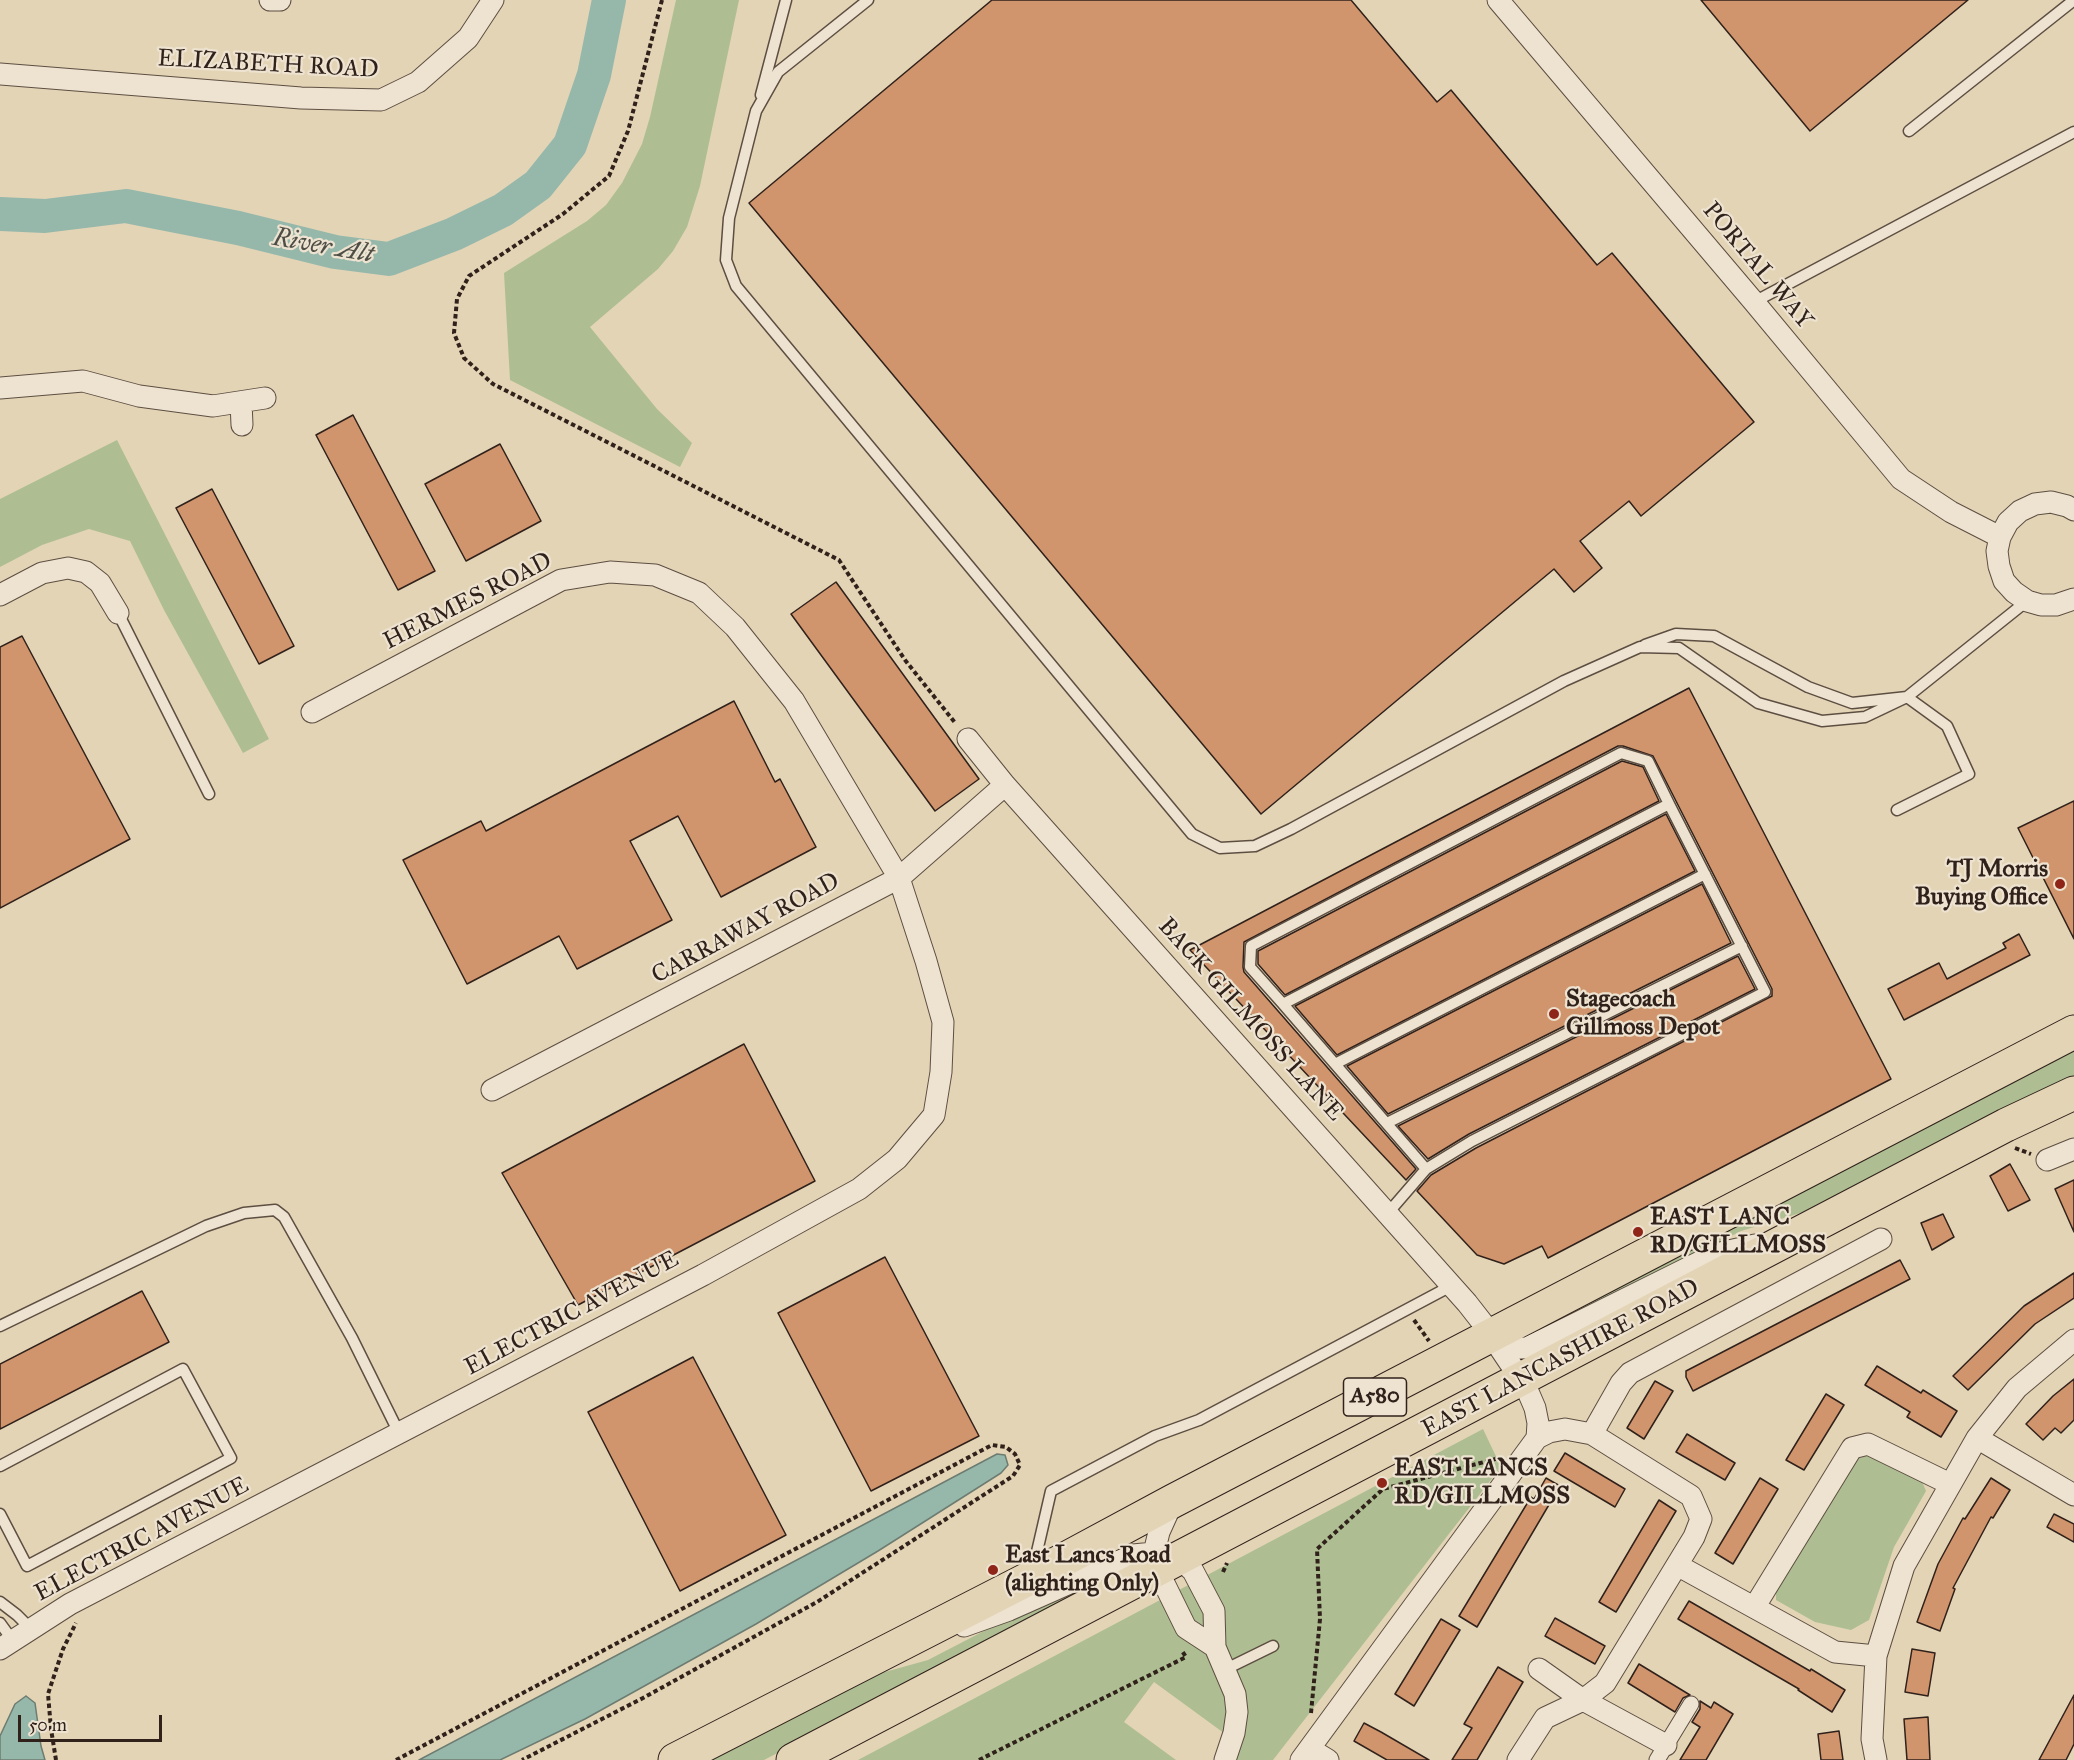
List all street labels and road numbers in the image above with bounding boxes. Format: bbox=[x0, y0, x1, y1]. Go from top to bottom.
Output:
street label: ELIZABETH ROAD bbox=[157, 45, 379, 85]
street label: PORTAL WAY bbox=[1696, 197, 1818, 335]
street label: HERMES ROAD bbox=[379, 547, 557, 657]
street label: CARRAWAY ROAD bbox=[647, 867, 845, 991]
street label: BACK GILMOSS LANE bbox=[1151, 913, 1349, 1127]
street label: ELECTRIC AVENUE bbox=[460, 1245, 684, 1383]
street label: EAST LANCASHIRE ROAD bbox=[1418, 1274, 1704, 1444]
road number: A580 bbox=[1344, 1378, 1406, 1416]
street label: ELECTRIC AVENUE bbox=[30, 1471, 254, 1609]

